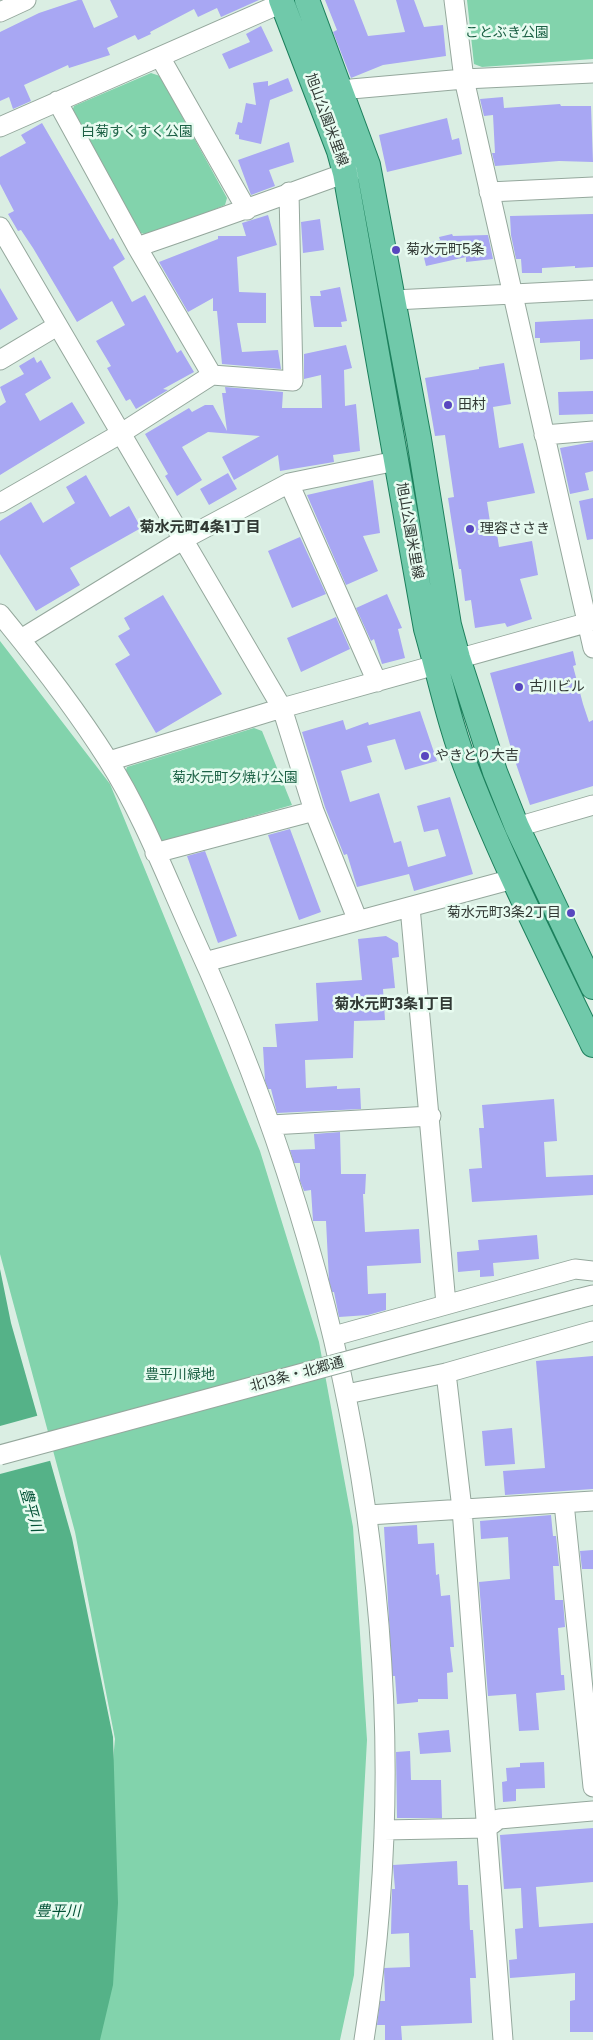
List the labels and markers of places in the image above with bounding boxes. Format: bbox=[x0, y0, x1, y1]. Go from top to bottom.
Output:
place label: 菊水元町5条 bbox=[406, 242, 485, 258]
marker: 菊水元町5条 bbox=[390, 244, 402, 256]
place label: 田村 bbox=[458, 397, 486, 413]
marker: 田村 bbox=[442, 399, 454, 411]
place label: 理容ささき bbox=[480, 521, 550, 537]
marker: 理容ささき bbox=[464, 523, 476, 535]
place label: 古川ビル bbox=[529, 679, 585, 695]
marker: 古川ビル bbox=[513, 681, 525, 693]
place label: やきとり大吉 bbox=[435, 748, 519, 764]
marker: やきとり大吉 bbox=[419, 750, 431, 762]
place label: 菊水元町3条2丁目 bbox=[447, 905, 561, 921]
marker: 菊水元町3条2丁目 bbox=[565, 907, 577, 919]

